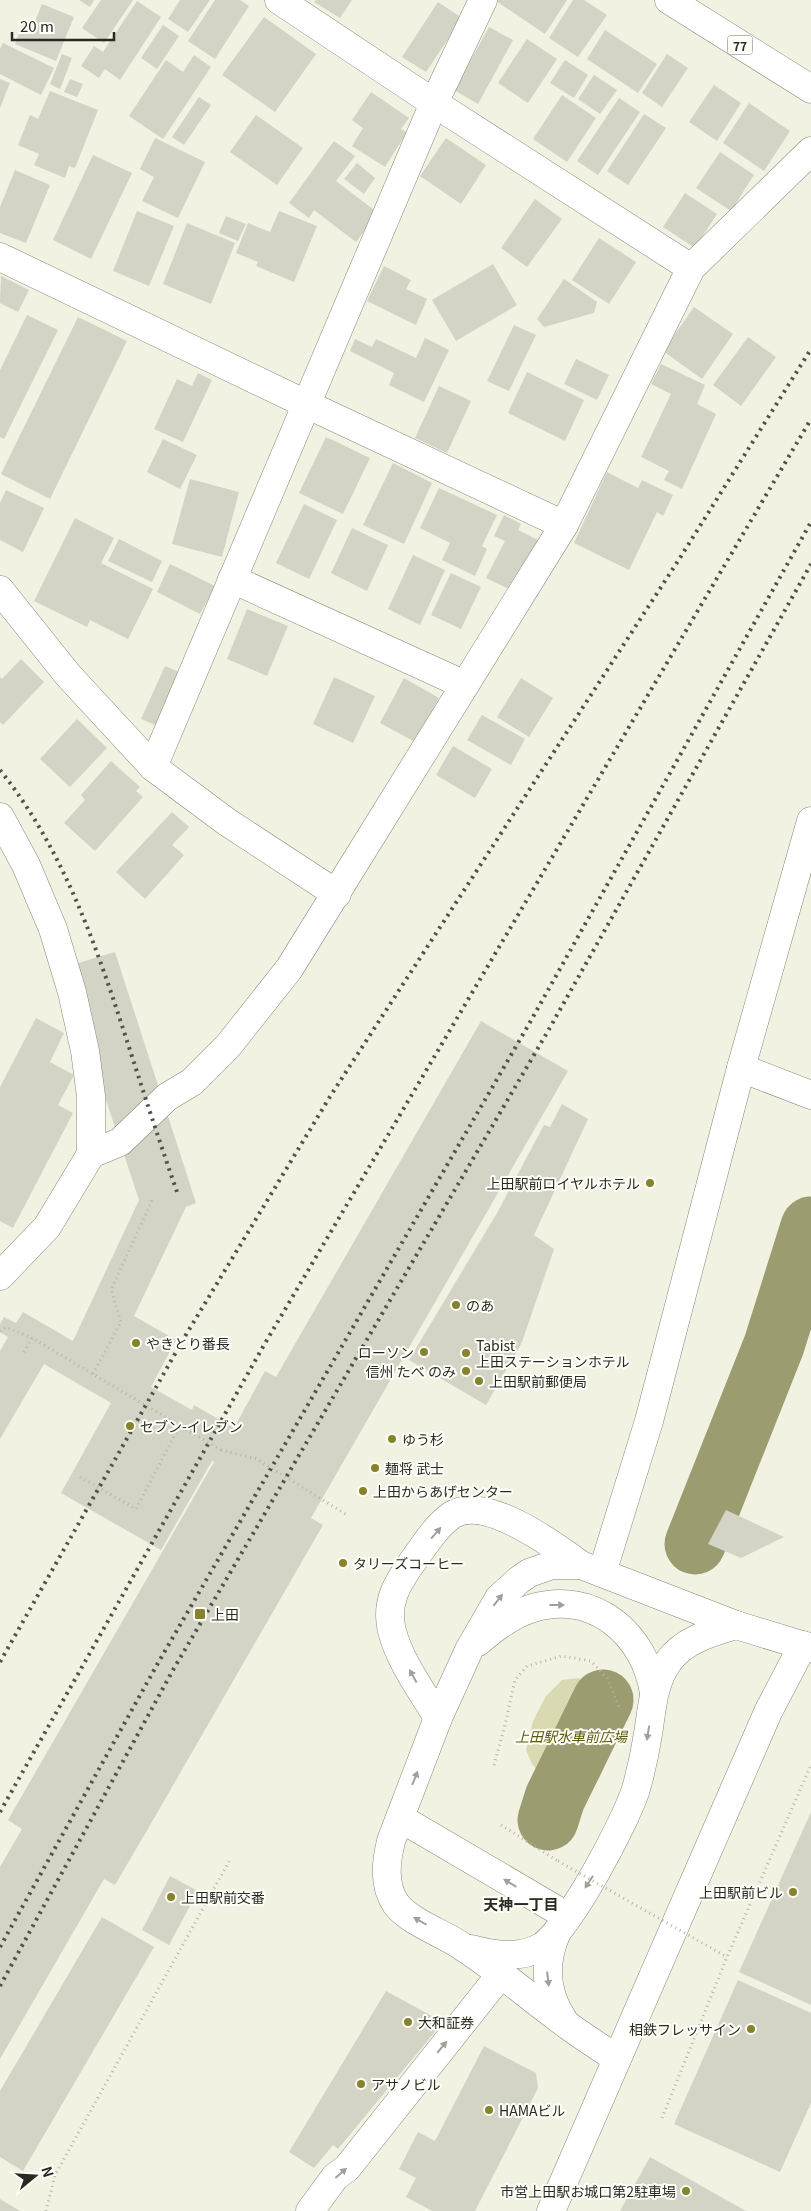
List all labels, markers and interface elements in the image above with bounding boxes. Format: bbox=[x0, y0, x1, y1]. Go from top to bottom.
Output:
scale bar bbox=[12, 10, 115, 42]
text: 20 m bbox=[20, 15, 54, 36]
road number: 77 bbox=[728, 36, 752, 54]
place label: 上田駅前ロイヤルホテル bbox=[486, 1173, 640, 1193]
marker: 上田駅前ロイヤルホテル bbox=[644, 1177, 656, 1189]
place label: のあ bbox=[466, 1295, 494, 1315]
marker: のあ bbox=[450, 1299, 462, 1311]
place label: やきとり番長 bbox=[146, 1333, 230, 1353]
place label: Tabist 上田ステーションホテル bbox=[476, 1335, 630, 1371]
marker: やきとり番長 bbox=[130, 1337, 142, 1349]
place label: ローソン bbox=[358, 1342, 414, 1362]
marker: ローソン bbox=[418, 1346, 430, 1358]
marker: Tabist 上田ステーションホテル bbox=[460, 1347, 472, 1359]
place label: 信州 たべ のみ bbox=[366, 1361, 456, 1381]
marker: 信州 たべ のみ bbox=[460, 1365, 472, 1377]
place label: 上田駅前郵便局 bbox=[489, 1371, 587, 1391]
marker: 上田駅前郵便局 bbox=[473, 1375, 485, 1387]
place label: セブン-イレブン bbox=[140, 1416, 243, 1436]
marker: セブン-イレブン bbox=[124, 1420, 136, 1432]
place label: ゆう杉 bbox=[402, 1429, 444, 1449]
marker: ゆう杉 bbox=[386, 1433, 398, 1445]
place label: 麺将 武士 bbox=[385, 1458, 444, 1478]
marker: 麺将 武士 bbox=[369, 1462, 381, 1474]
place label: 上田からあげセンター bbox=[373, 1481, 513, 1501]
marker: 上田からあげセンター bbox=[357, 1485, 369, 1497]
one-way arrow bbox=[430, 1526, 441, 1539]
place label: タリーズコーヒー bbox=[353, 1553, 464, 1573]
marker: タリーズコーヒー bbox=[337, 1557, 349, 1569]
one-way arrow bbox=[493, 1593, 504, 1606]
one-way arrow bbox=[549, 1601, 565, 1609]
place label: 上田 bbox=[211, 1604, 239, 1624]
marker: 上田 bbox=[193, 1607, 207, 1621]
one-way arrow bbox=[409, 1669, 417, 1683]
one-way arrow bbox=[644, 1725, 652, 1741]
park label: 上田駅水車前広場 bbox=[515, 1726, 629, 1746]
one-way arrow bbox=[411, 1770, 419, 1785]
one-way arrow bbox=[584, 1876, 594, 1889]
one-way arrow bbox=[504, 1878, 517, 1887]
place label: 上田駅前ビル bbox=[699, 1882, 783, 1902]
marker: 上田駅前ビル bbox=[787, 1886, 799, 1898]
place label: 上田駅前交番 bbox=[181, 1887, 265, 1907]
marker: 上田駅前交番 bbox=[165, 1891, 177, 1903]
district label: 天神一丁目 bbox=[483, 1893, 559, 1914]
one-way arrow bbox=[414, 1917, 427, 1926]
one-way arrow bbox=[544, 1971, 552, 1987]
place label: 大和証券 bbox=[418, 2012, 474, 2032]
marker: 大和証券 bbox=[402, 2016, 414, 2028]
place label: 相鉄フレッサイン bbox=[629, 2019, 741, 2039]
marker: 相鉄フレッサイン bbox=[745, 2023, 757, 2035]
one-way arrow bbox=[437, 2040, 448, 2053]
place label: アサノビル bbox=[371, 2074, 441, 2094]
marker: アサノビル bbox=[355, 2078, 367, 2090]
place label: HAMAビル bbox=[499, 2100, 566, 2120]
marker: HAMAビル bbox=[483, 2104, 495, 2116]
north arrow bbox=[10, 2151, 60, 2201]
text: N bbox=[37, 2164, 59, 2180]
one-way arrow bbox=[334, 2168, 347, 2179]
place label: 市営上田駅お城口第2駐車場 bbox=[500, 2181, 676, 2201]
marker: 市営上田駅お城口第2駐車場 bbox=[680, 2185, 692, 2197]

